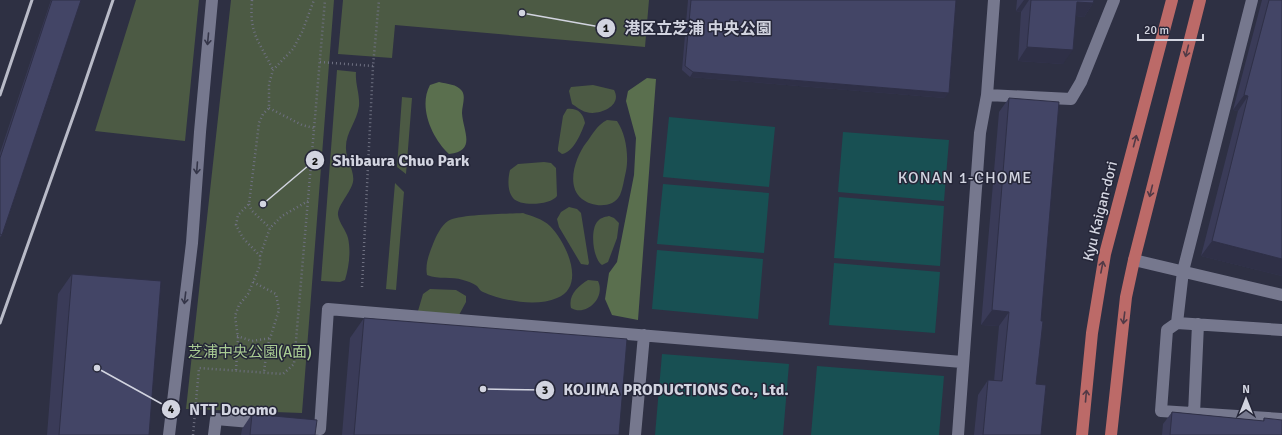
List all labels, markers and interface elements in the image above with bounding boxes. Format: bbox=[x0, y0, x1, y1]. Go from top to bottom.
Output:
callout: 港区立芝浦 中央公園 bbox=[596, 14, 780, 42]
scale bar bbox=[1138, 16, 1203, 42]
text: 港区立芝浦 中央公園 bbox=[624, 19, 772, 39]
text: 1 bbox=[603, 21, 610, 36]
text: 20 m bbox=[1144, 23, 1169, 38]
one-way arrow bbox=[205, 32, 212, 45]
one-way arrow bbox=[1183, 45, 1190, 58]
one-way arrow bbox=[1132, 135, 1139, 148]
callout: Shibaura Chuo Park bbox=[305, 146, 478, 174]
text: Shibaura Chuo Park bbox=[333, 151, 470, 171]
text: 2 bbox=[312, 154, 318, 169]
street label: Kyu Kaigan-dori bbox=[1079, 159, 1121, 263]
one-way arrow bbox=[193, 161, 200, 174]
district label: KONAN 1-CHOME bbox=[898, 168, 1032, 188]
one-way arrow bbox=[1146, 184, 1154, 197]
one-way arrow bbox=[1099, 261, 1107, 274]
one-way arrow bbox=[181, 291, 189, 304]
one-way arrow bbox=[1120, 311, 1127, 324]
park label: 芝浦中央公園(A面) bbox=[188, 343, 312, 361]
callout: KOJIMA PRODUCTIONS Co., Ltd. bbox=[535, 376, 797, 404]
north arrow bbox=[1226, 379, 1266, 419]
text: KOJIMA PRODUCTIONS Co., Ltd. bbox=[563, 380, 789, 400]
text: 3 bbox=[542, 383, 548, 398]
text: N bbox=[1242, 383, 1250, 396]
one-way arrow bbox=[1082, 390, 1089, 403]
callout: NTT Docomo bbox=[161, 395, 285, 423]
text: NTT Docomo bbox=[189, 400, 277, 420]
text: 4 bbox=[168, 402, 175, 417]

